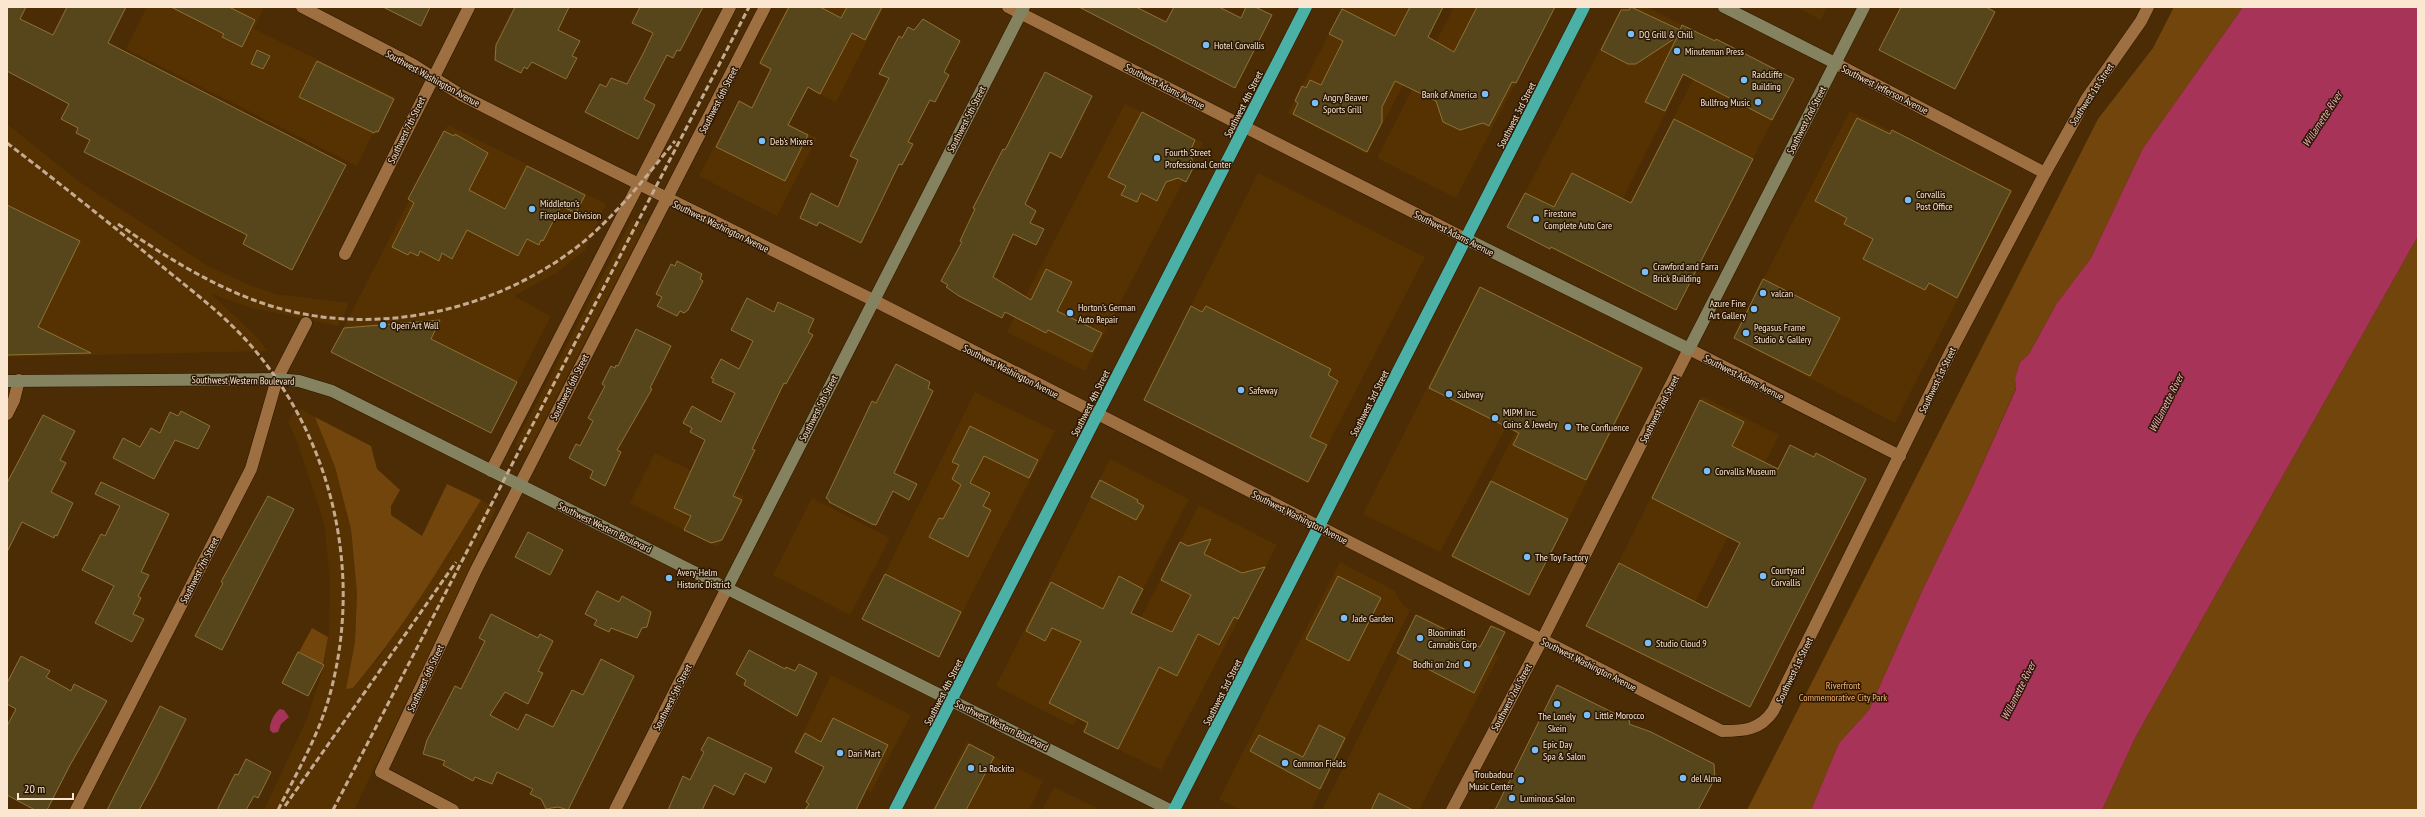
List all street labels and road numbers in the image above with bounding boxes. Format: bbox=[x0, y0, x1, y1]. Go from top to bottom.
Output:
street label: Southwest Washington Avenue bbox=[383, 47, 482, 110]
street label: Southwest 1st Street bbox=[2066, 60, 2117, 128]
street label: Southwest Adams Avenue bbox=[1123, 61, 1207, 112]
street label: Southwest Jefferson Avenue bbox=[1839, 62, 1930, 117]
street label: Southwest 6th Street bbox=[696, 65, 741, 136]
street label: Southwest 4th Street bbox=[1221, 69, 1266, 140]
street label: Southwest 3rd Street bbox=[1494, 80, 1539, 151]
street label: Southwest 5th Street bbox=[944, 84, 989, 155]
street label: Southwest 2nd Street bbox=[1784, 84, 1829, 156]
street label: Southwest 7th Street bbox=[385, 94, 428, 166]
street label: Southwest Washington Avenue bbox=[670, 197, 771, 255]
street label: Southwest Adams Avenue bbox=[1412, 208, 1496, 259]
street label: Southwest Washington Avenue bbox=[961, 342, 1061, 401]
street label: Southwest 1st Street bbox=[1916, 345, 1959, 415]
street label: Southwest 6th Street bbox=[547, 352, 592, 423]
street label: Southwest Adams Avenue bbox=[1702, 352, 1786, 403]
street label: Southwest 4th Street bbox=[1068, 368, 1113, 439]
street label: Southwest 3rd Street bbox=[1347, 368, 1392, 439]
street label: Southwest Western Boulevard bbox=[192, 373, 294, 388]
street label: Southwest 5th Street bbox=[796, 373, 841, 444]
street label: Southwest 2nd Street bbox=[1637, 373, 1682, 445]
street label: Southwest Washington Avenue bbox=[1250, 488, 1350, 547]
street label: Southwest Western Boulevard bbox=[556, 499, 654, 556]
street label: Southwest 7th Street bbox=[177, 535, 222, 606]
street label: Southwest Washington Avenue bbox=[1539, 635, 1639, 694]
street label: Southwest 1st Street bbox=[1773, 635, 1816, 705]
street label: Southwest 6th Street bbox=[404, 642, 447, 714]
street label: Southwest 4th Street bbox=[921, 657, 966, 728]
street label: Southwest 3rd Street bbox=[1200, 657, 1245, 728]
street label: Southwest 2nd Street bbox=[1488, 661, 1535, 733]
street label: Southwest 5th Street bbox=[650, 662, 695, 733]
street label: Southwest Western Boulevard bbox=[953, 697, 1051, 754]

